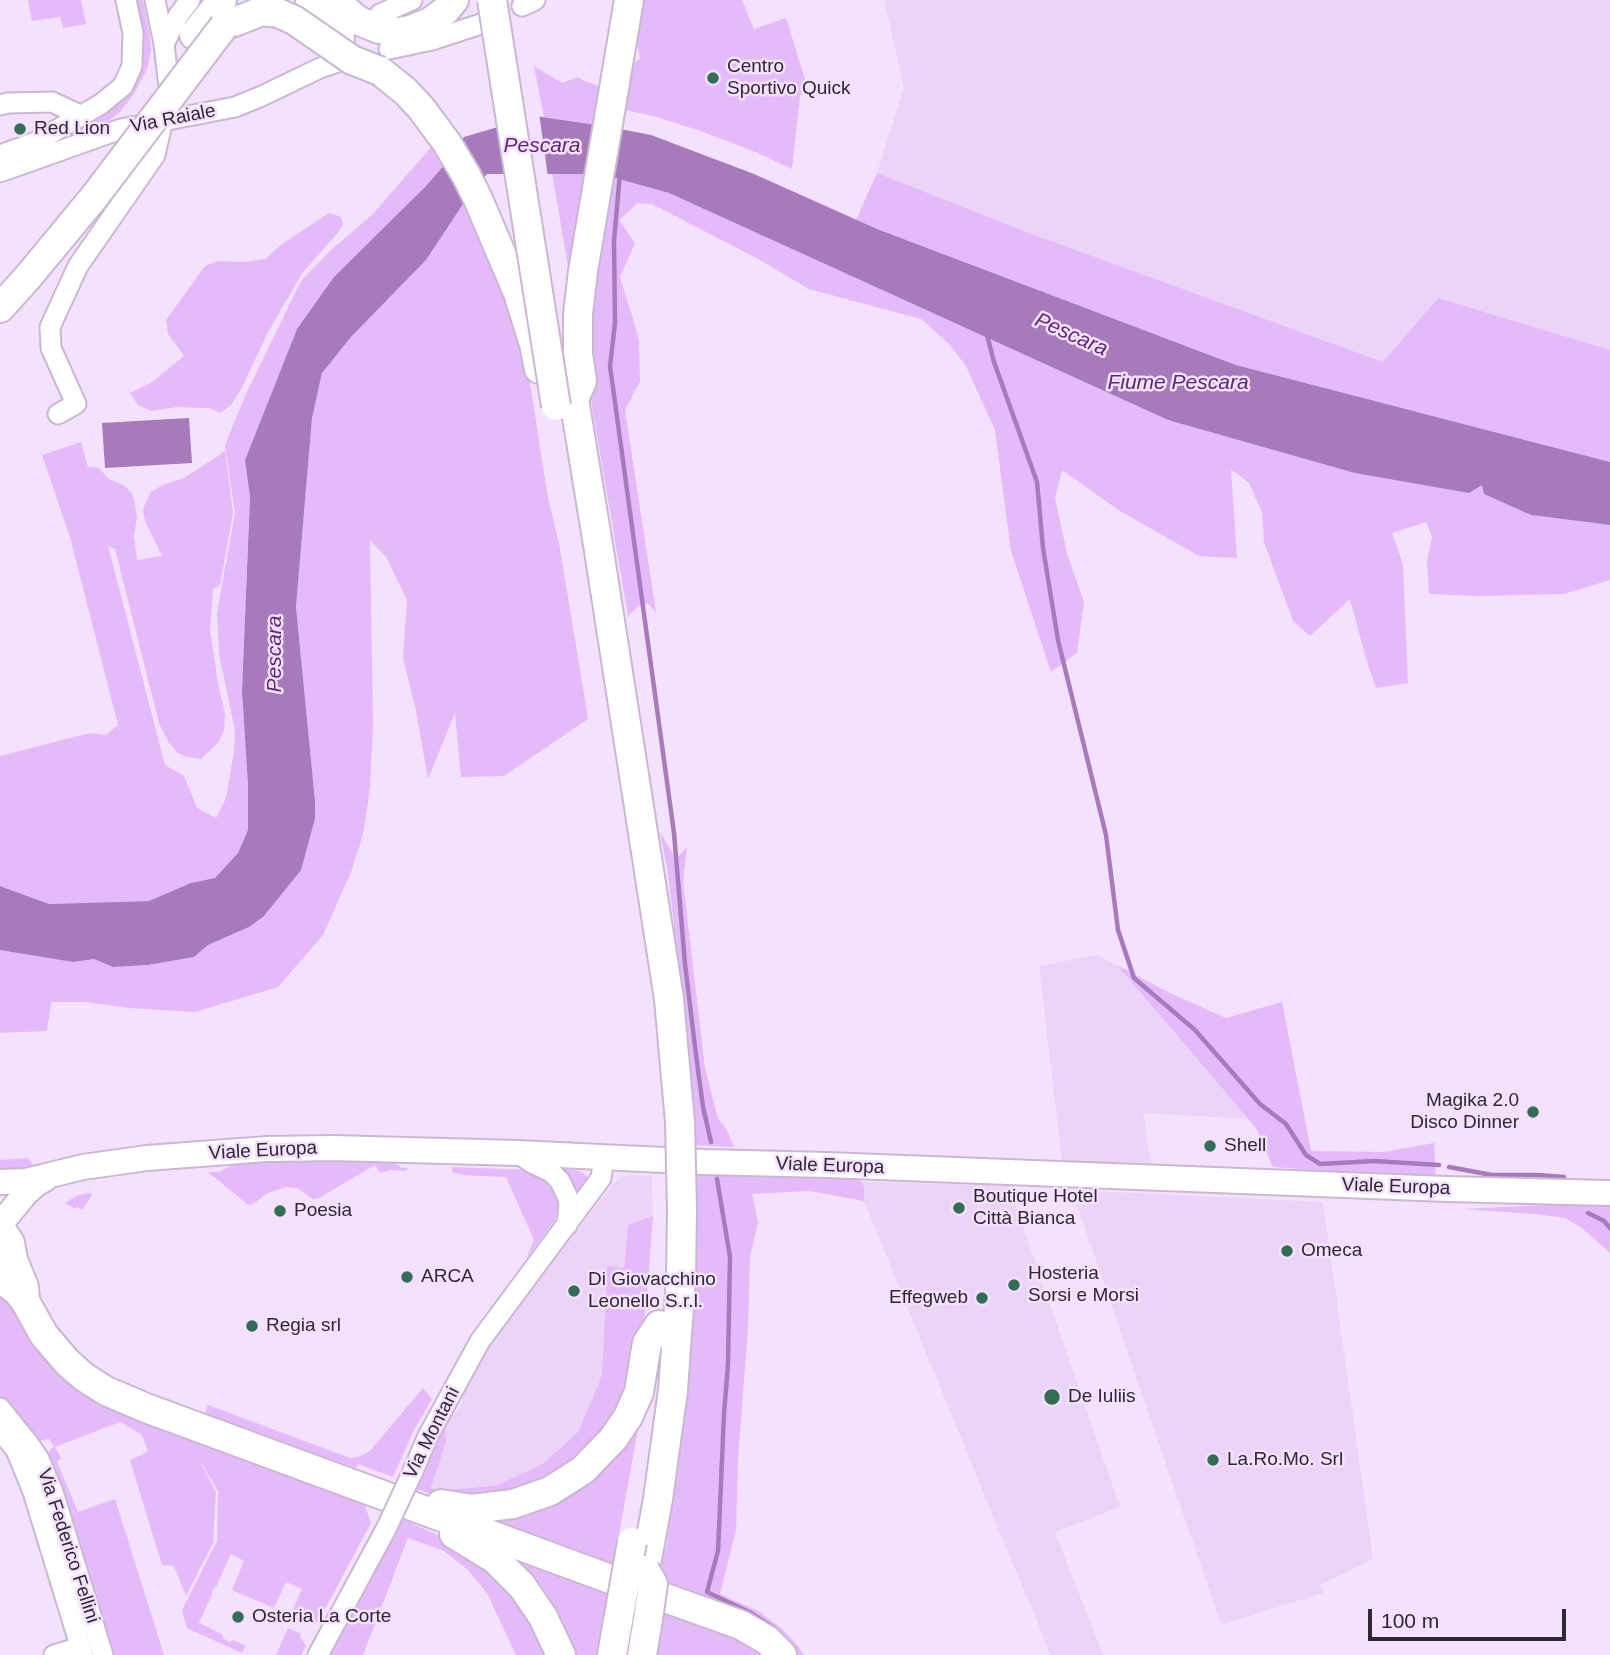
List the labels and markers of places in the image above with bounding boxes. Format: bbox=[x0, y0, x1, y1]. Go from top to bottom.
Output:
place label: Centro Sportivo Quick bbox=[727, 56, 851, 100]
marker: Centro Sportivo Quick bbox=[705, 70, 721, 86]
place label: Red Lion bbox=[34, 118, 110, 140]
marker: Red Lion bbox=[12, 121, 28, 137]
place label: Magika 2.0 Disco Dinner bbox=[1410, 1090, 1519, 1134]
marker: Magika 2.0 Disco Dinner bbox=[1525, 1104, 1541, 1120]
place label: Shell bbox=[1224, 1135, 1266, 1157]
marker: Shell bbox=[1202, 1138, 1218, 1154]
place label: Boutique Hotel Città Bianca bbox=[973, 1186, 1098, 1230]
place label: Poesia bbox=[294, 1200, 352, 1222]
marker: Boutique Hotel Città Bianca bbox=[951, 1200, 967, 1216]
marker: Poesia bbox=[272, 1203, 288, 1219]
place label: Omeca bbox=[1301, 1240, 1362, 1262]
marker: Omeca bbox=[1279, 1243, 1295, 1259]
place label: Hosteria Sorsi e Morsi bbox=[1028, 1263, 1139, 1307]
place label: ARCA bbox=[421, 1266, 474, 1288]
marker: ARCA bbox=[399, 1269, 415, 1285]
place label: Di Giovacchino Leonello S.r.l. bbox=[588, 1269, 716, 1313]
marker: Hosteria Sorsi e Morsi bbox=[1006, 1277, 1022, 1293]
marker: Di Giovacchino Leonello S.r.l. bbox=[566, 1283, 582, 1299]
place label: Effegweb bbox=[889, 1287, 968, 1309]
marker: Effegweb bbox=[974, 1290, 990, 1306]
place label: Regia srl bbox=[266, 1315, 341, 1337]
marker: Regia srl bbox=[244, 1318, 260, 1334]
place label: De Iuliis bbox=[1068, 1386, 1136, 1408]
marker: De Iuliis bbox=[1042, 1387, 1062, 1407]
place label: La.Ro.Mo. Srl bbox=[1227, 1449, 1343, 1471]
marker: La.Ro.Mo. Srl bbox=[1205, 1452, 1221, 1468]
place label: Osteria La Corte bbox=[252, 1606, 391, 1628]
marker: Osteria La Corte bbox=[230, 1609, 246, 1625]

